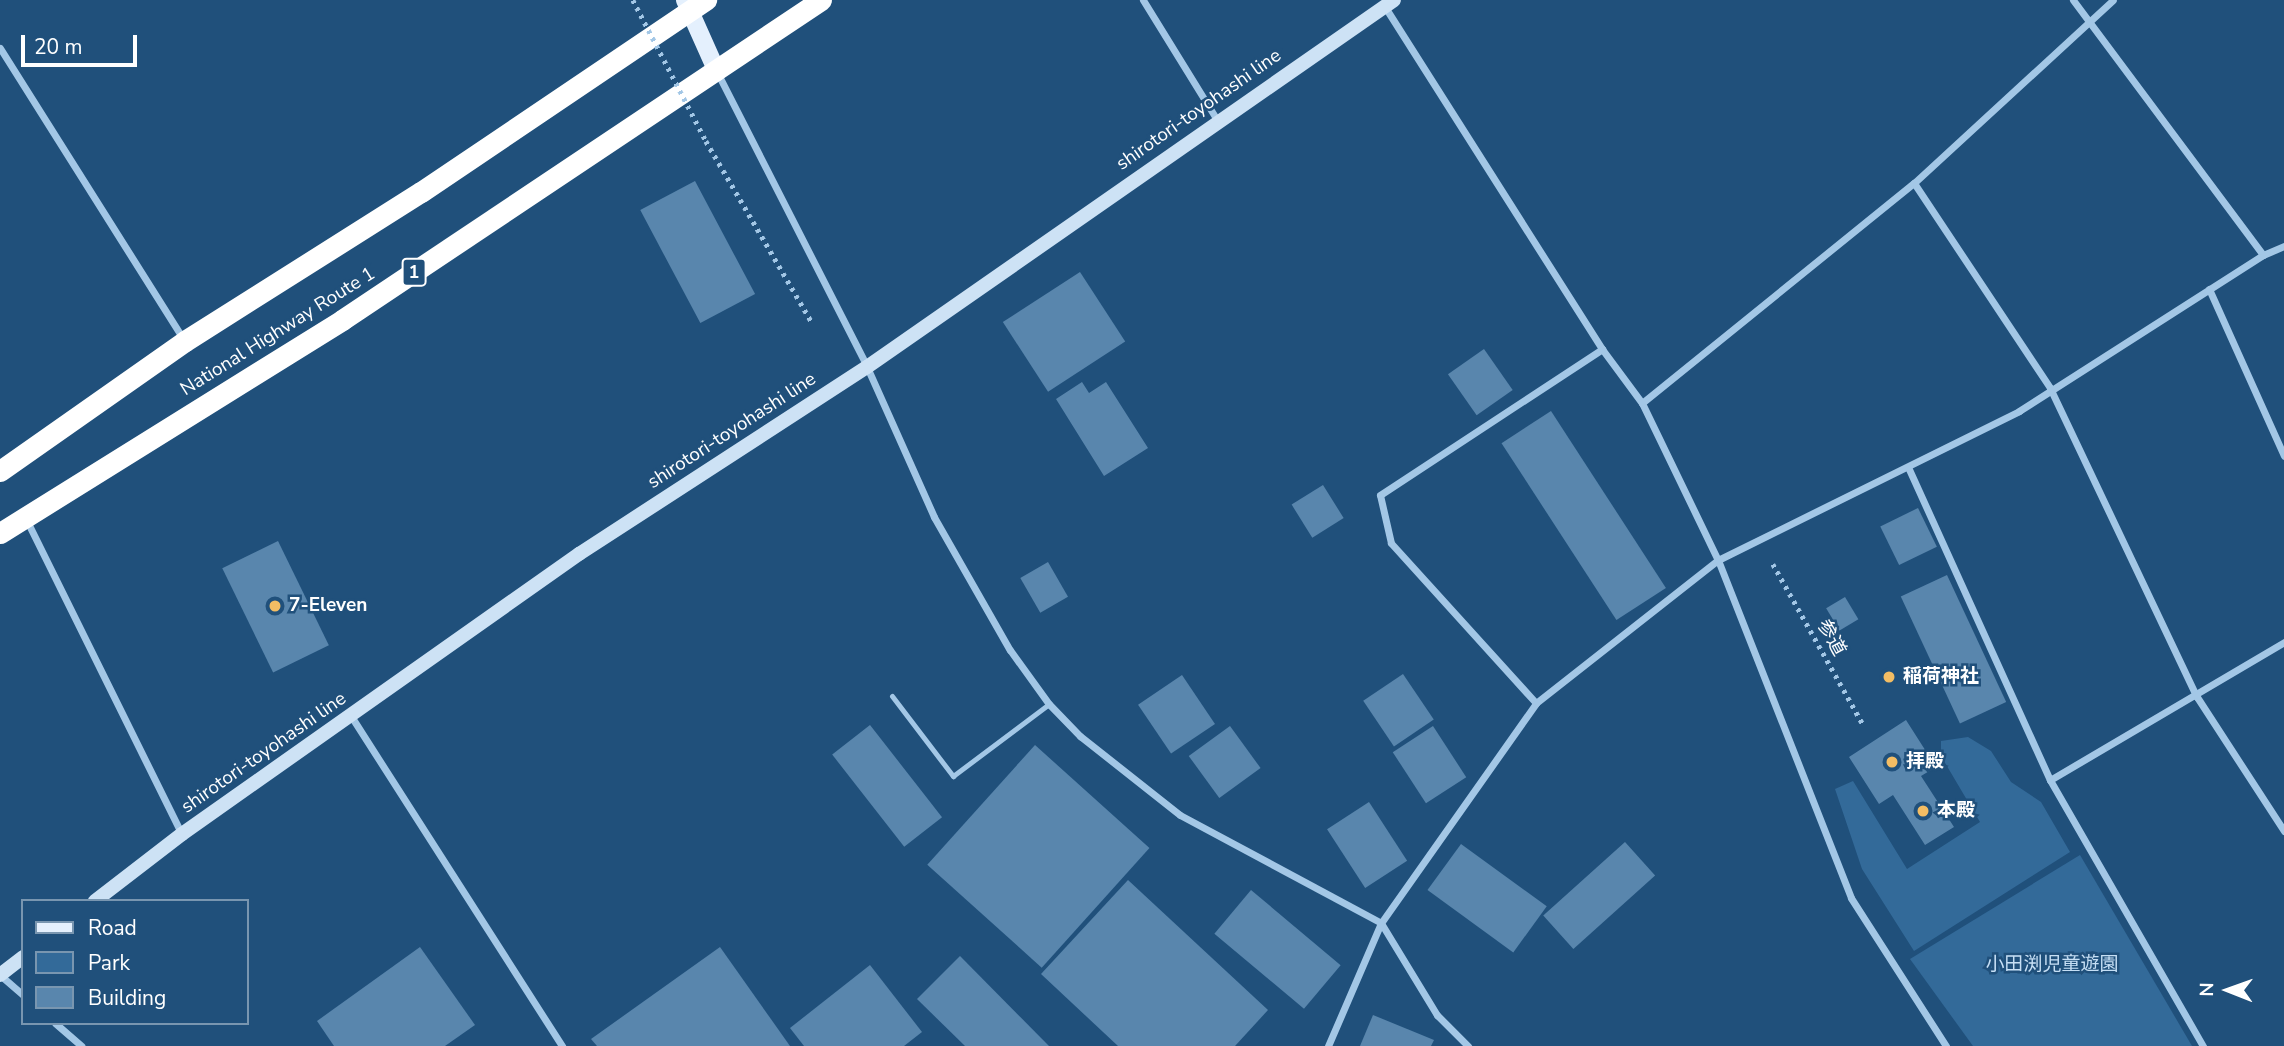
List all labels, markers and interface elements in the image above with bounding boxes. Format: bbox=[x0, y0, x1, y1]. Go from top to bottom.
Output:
scale bar bbox=[24, 21, 140, 65]
text: 20 m bbox=[34, 33, 83, 61]
street label: shirotori-toyohashi line bbox=[1112, 44, 1286, 176]
road number: 1 bbox=[400, 258, 428, 286]
street label: National Highway Route 1 bbox=[177, 263, 379, 401]
street label: shirotori-toyohashi line bbox=[644, 368, 820, 494]
place label: 7-Eleven bbox=[289, 595, 367, 617]
marker: 7-Eleven bbox=[267, 598, 283, 614]
street label: 参道 bbox=[1812, 616, 1850, 660]
place label: 稲荷神社 bbox=[1903, 666, 1979, 688]
marker: 稲荷神社 bbox=[1881, 669, 1897, 685]
street label: shirotori-toyohashi line bbox=[177, 687, 351, 819]
place label: 拝殿 bbox=[1906, 751, 1944, 773]
marker: 拝殿 bbox=[1884, 754, 1900, 770]
place label: 本殿 bbox=[1937, 800, 1975, 822]
marker: 本殿 bbox=[1915, 803, 1931, 819]
legend bbox=[21, 899, 248, 1025]
text: Road bbox=[88, 914, 137, 942]
text: Park bbox=[88, 949, 130, 977]
park label: 小田渕児童遊園 bbox=[1986, 954, 2118, 976]
north arrow bbox=[2193, 955, 2263, 1025]
text: N bbox=[2194, 982, 2220, 997]
text: Building bbox=[88, 984, 166, 1012]

